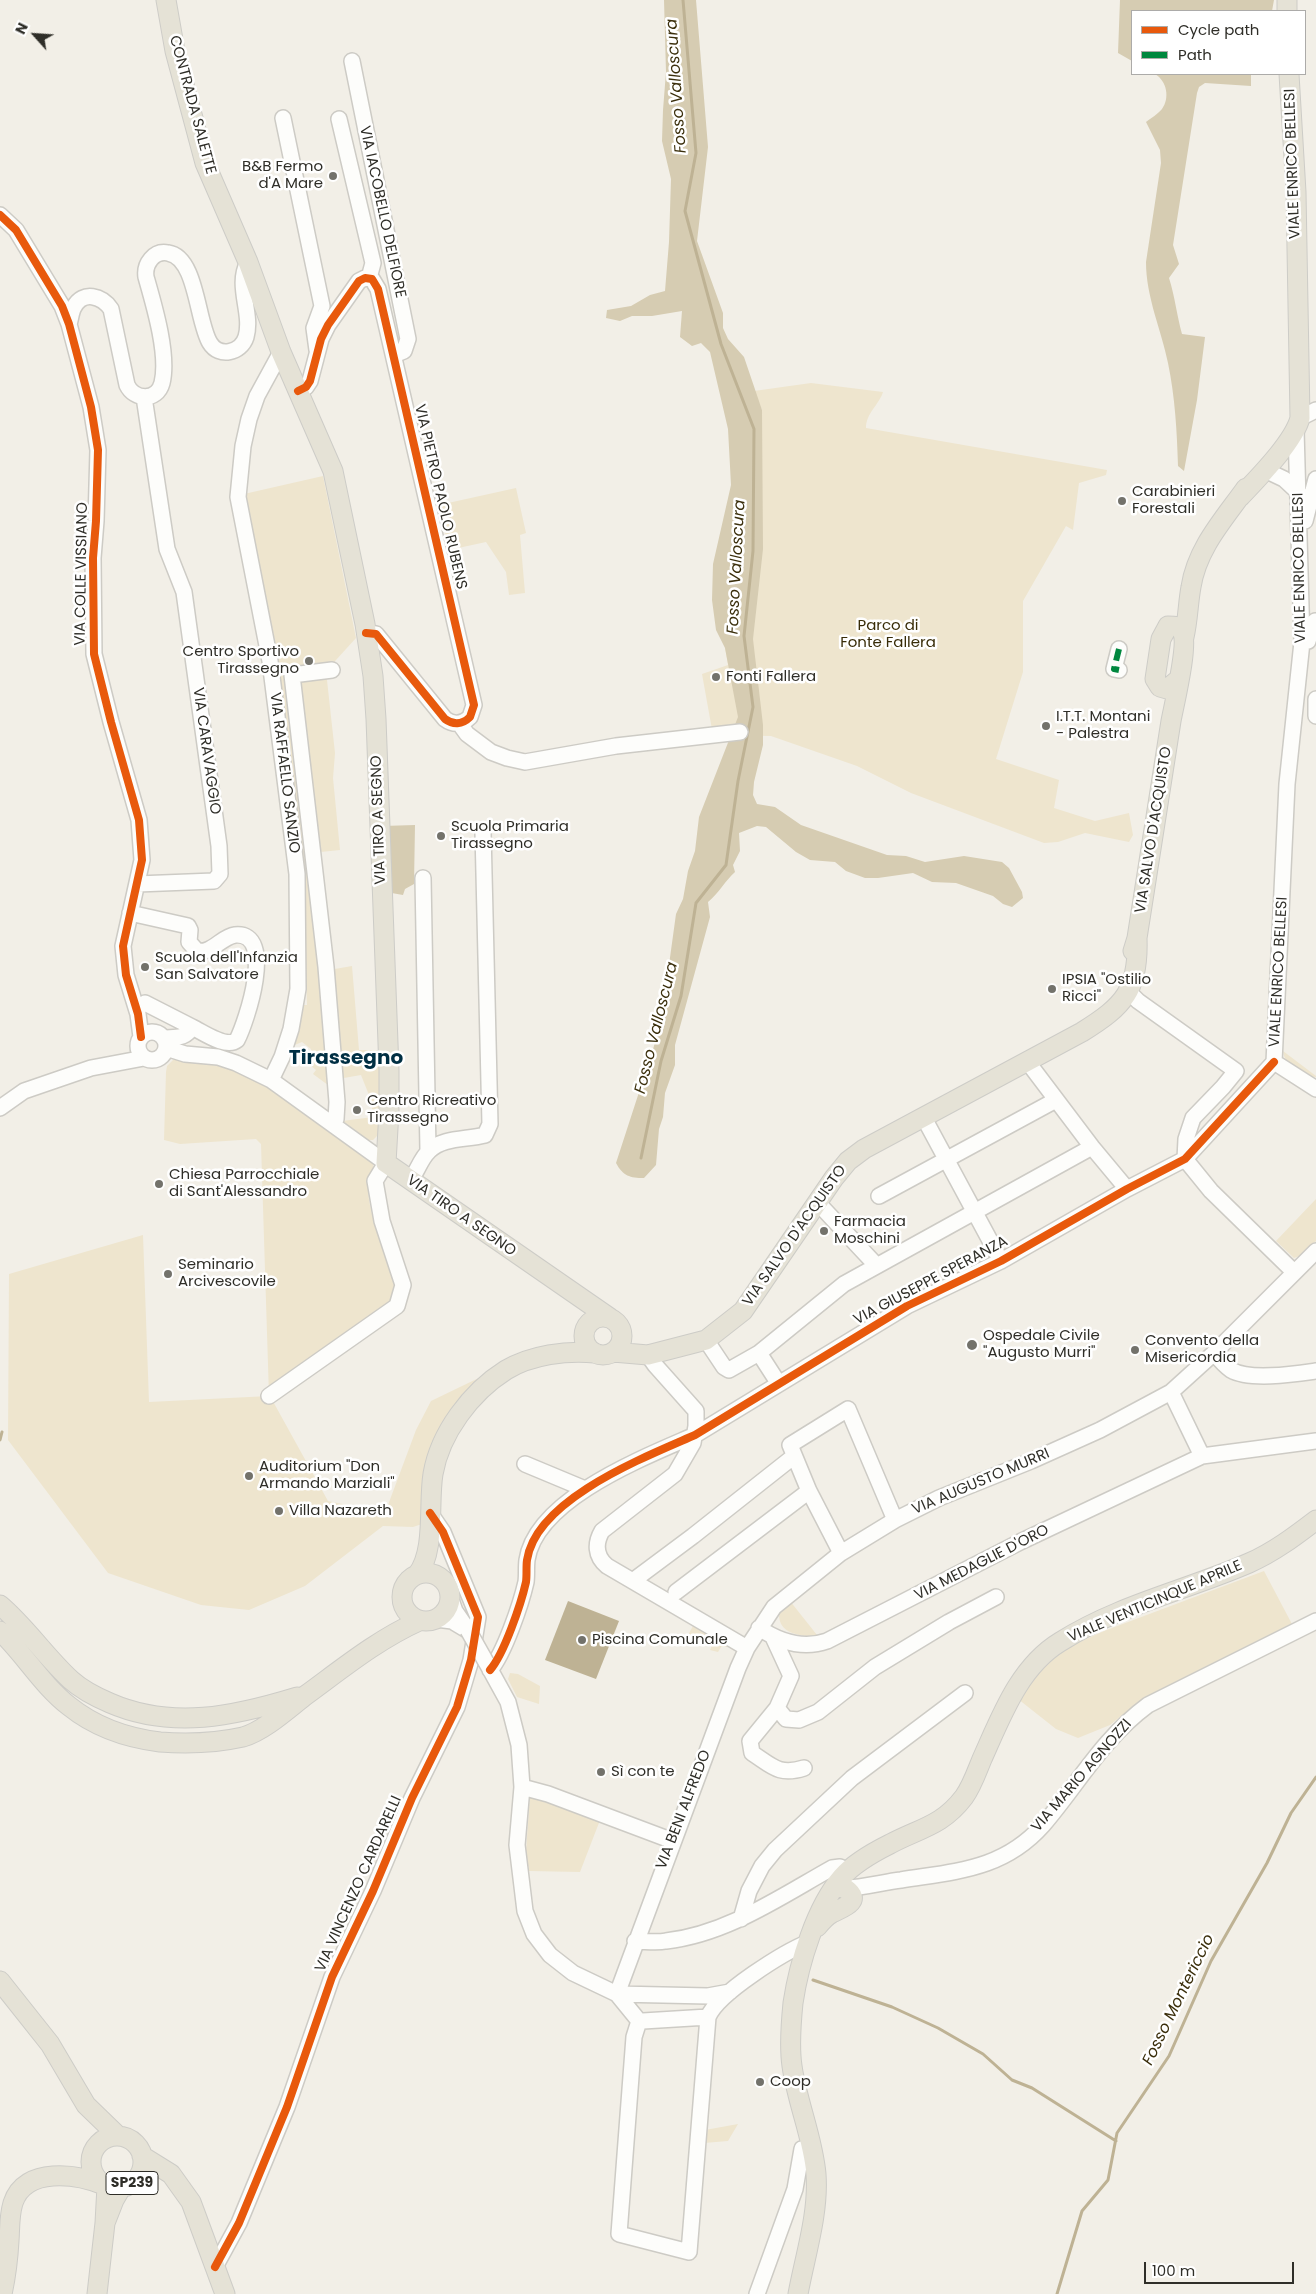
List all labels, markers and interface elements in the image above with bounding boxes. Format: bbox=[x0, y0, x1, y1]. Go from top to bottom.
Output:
north arrow bbox=[10, 10, 60, 60]
legend bbox=[1131, 10, 1306, 75]
water label: Fosso Valloscura bbox=[663, 18, 691, 154]
text: N bbox=[10, 19, 33, 38]
text: Cycle path bbox=[1178, 19, 1259, 40]
street label: CONTRADA SALETTE bbox=[165, 34, 219, 176]
text: Path bbox=[1178, 44, 1212, 65]
street label: VIALE ENRICO BELLESI bbox=[1281, 88, 1305, 240]
street label: VIA IACOBELLO DELFIORE bbox=[355, 124, 409, 300]
place label: B&B Fermo d'A Mare bbox=[242, 158, 323, 193]
marker: B&B Fermo d'A Mare bbox=[327, 170, 339, 182]
street label: VIA PIETRO PAOLO RUBENS bbox=[410, 403, 470, 591]
place label: Carabinieri Forestali bbox=[1132, 483, 1215, 518]
street label: VIALE ENRICO BELLESI bbox=[1290, 493, 1310, 643]
marker: Carabinieri Forestali bbox=[1116, 495, 1128, 507]
water label: Fosso Valloscura bbox=[724, 499, 750, 635]
street label: VIA COLLE VISSIANO bbox=[72, 502, 92, 646]
park label: Parco di Fonte Fallera bbox=[840, 617, 936, 652]
place label: Centro Sportivo Tirassegno bbox=[183, 643, 299, 678]
marker: Centro Sportivo Tirassegno bbox=[303, 655, 315, 667]
place label: Fonti Fallera bbox=[726, 668, 816, 686]
marker: Fonti Fallera bbox=[710, 671, 722, 683]
street label: VIA CARAVAGGIO bbox=[188, 686, 224, 816]
street label: VIA RAFFAELLO SANZIO bbox=[265, 692, 303, 854]
place label: I.T.T. Montani - Palestra bbox=[1056, 708, 1150, 743]
marker: I.T.T. Montani - Palestra bbox=[1040, 720, 1052, 732]
street label: VIA SALVO D'ACQUISTO bbox=[1132, 745, 1176, 915]
street label: VIA TIRO A SEGNO bbox=[368, 755, 390, 885]
place label: Scuola Primaria Tirassegno bbox=[451, 818, 569, 853]
marker: Scuola Primaria Tirassegno bbox=[435, 830, 447, 842]
street label: VIALE ENRICO BELLESI bbox=[1266, 896, 1292, 1048]
place label: Scuola dell'Infanzia San Salvatore bbox=[155, 949, 298, 984]
water label: Fosso Valloscura bbox=[631, 960, 683, 1096]
marker: Scuola dell'Infanzia San Salvatore bbox=[139, 961, 151, 973]
place label: IPSIA "Ostilio Ricci" bbox=[1062, 971, 1151, 1006]
marker: IPSIA "Ostilio Ricci" bbox=[1046, 983, 1058, 995]
district label: Tirassegno bbox=[289, 1047, 403, 1071]
place label: Centro Ricreativo Tirassegno bbox=[367, 1092, 496, 1127]
marker: Centro Ricreativo Tirassegno bbox=[351, 1104, 363, 1116]
street label: VIA SALVO D'ACQUISTO bbox=[739, 1162, 851, 1310]
place label: Chiesa Parrocchiale di Sant'Alessandro bbox=[169, 1166, 319, 1201]
street label: VIA TIRO A SEGNO bbox=[403, 1172, 519, 1260]
marker: Chiesa Parrocchiale di Sant'Alessandro bbox=[153, 1178, 165, 1190]
place label: Farmacia Moschini bbox=[834, 1213, 906, 1248]
marker: Farmacia Moschini bbox=[818, 1225, 830, 1237]
street label: VIA GIUSEPPE SPERANZA bbox=[851, 1233, 1011, 1329]
place label: Seminario Arcivescovile bbox=[178, 1256, 276, 1291]
marker: Seminario Arcivescovile bbox=[162, 1268, 174, 1280]
place label: Ospedale Civile "Augusto Murri" bbox=[983, 1327, 1100, 1362]
place label: Convento della Misericordia bbox=[1145, 1332, 1259, 1367]
marker: Ospedale Civile "Augusto Murri" bbox=[965, 1338, 979, 1352]
marker: Convento della Misericordia bbox=[1129, 1344, 1141, 1356]
street label: VIA AUGUSTO MURRI bbox=[910, 1445, 1052, 1519]
place label: Auditorium "Don Armando Marziali" bbox=[259, 1458, 395, 1493]
marker: Auditorium "Don Armando Marziali" bbox=[243, 1470, 255, 1482]
place label: Villa Nazareth bbox=[289, 1502, 392, 1520]
marker: Villa Nazareth bbox=[273, 1505, 285, 1517]
street label: VIA MEDAGLIE D'ORO bbox=[912, 1521, 1052, 1605]
street label: VIALE VENTICINQUE APRILE bbox=[1065, 1557, 1245, 1647]
place label: Piscina Comunale bbox=[592, 1631, 728, 1649]
marker: Piscina Comunale bbox=[576, 1634, 588, 1646]
street label: VIA MARIO AGNOZZI bbox=[1028, 1716, 1136, 1836]
street label: VIA BENI ALFREDO bbox=[653, 1748, 715, 1872]
place label: Sì con te bbox=[611, 1763, 675, 1781]
marker: Sì con te bbox=[595, 1766, 607, 1778]
street label: VIA VINCENZO CARDARELLI bbox=[312, 1793, 406, 1975]
water label: Fosso Montericcio bbox=[1139, 1931, 1219, 2069]
place label: Coop bbox=[770, 2073, 811, 2091]
marker: Coop bbox=[754, 2076, 766, 2088]
road number: SP239 bbox=[106, 2172, 158, 2194]
scale bar bbox=[1146, 2252, 1296, 2284]
text: 100 m bbox=[1152, 2260, 1195, 2281]

